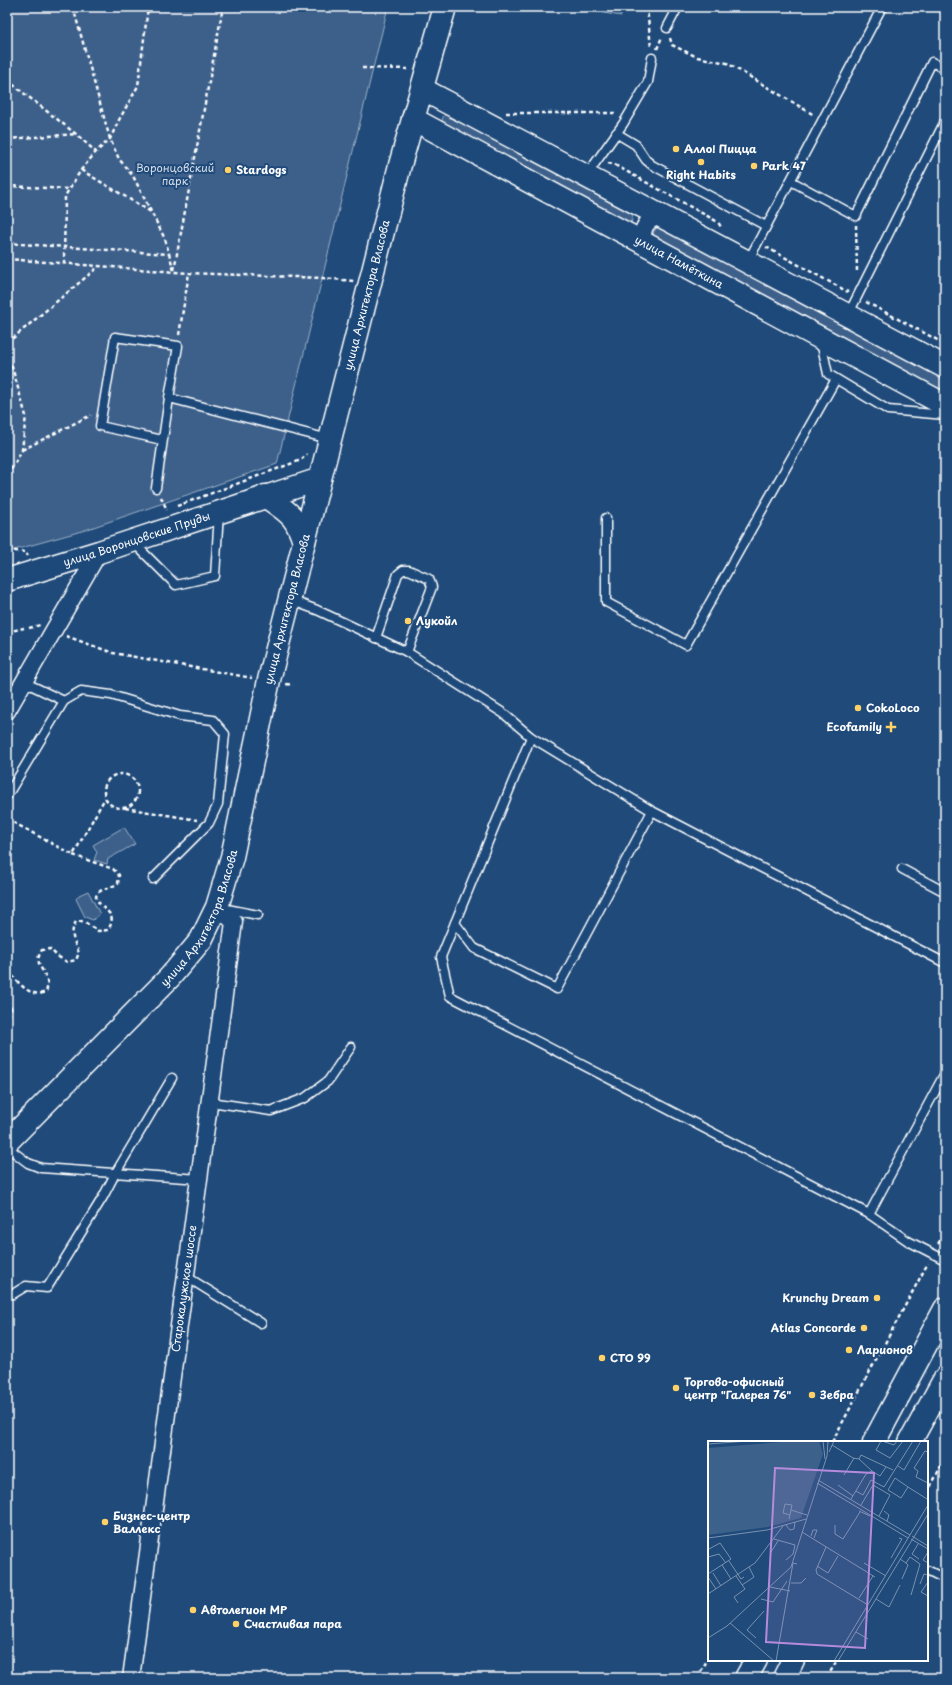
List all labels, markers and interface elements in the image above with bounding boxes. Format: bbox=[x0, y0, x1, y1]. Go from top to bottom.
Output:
place label: Алло! Пицца bbox=[684, 140, 757, 157]
marker: Алло! Пицца bbox=[671, 144, 681, 154]
marker: Right Habits bbox=[696, 157, 706, 167]
place label: Park 47 bbox=[762, 157, 806, 174]
park label: Воронцовский парк bbox=[136, 159, 214, 189]
place label: Stardogs bbox=[236, 161, 287, 178]
marker: Park 47 bbox=[749, 161, 759, 171]
marker: Stardogs bbox=[223, 165, 233, 175]
place label: Right Habits bbox=[666, 166, 737, 183]
street label: улица Архитектора Власова bbox=[339, 218, 394, 372]
street label: улица Намёткина bbox=[632, 231, 727, 292]
street label: улица Воронцовские Пруды bbox=[61, 507, 212, 570]
street label: улица Архитектора Власова bbox=[259, 532, 314, 686]
place label: Лукойл bbox=[416, 612, 457, 629]
marker: Лукойл bbox=[403, 616, 413, 626]
place label: CokoLoco bbox=[866, 699, 920, 716]
marker: CokoLoco bbox=[853, 703, 863, 713]
place label: Ecofamily bbox=[826, 718, 882, 735]
marker: Ecofamily bbox=[885, 721, 897, 733]
street label: улица Архитектора Власова bbox=[156, 848, 241, 990]
street label: Старокалужское шоссе bbox=[166, 1224, 201, 1353]
place label: Krunchy Dream bbox=[782, 1289, 869, 1306]
marker: Krunchy Dream bbox=[872, 1293, 882, 1303]
place label: Atlas Concorde bbox=[770, 1319, 856, 1336]
marker: Atlas Concorde bbox=[859, 1323, 869, 1333]
place label: Ларионов bbox=[857, 1341, 913, 1358]
marker: Ларионов bbox=[844, 1345, 854, 1355]
place label: СТО 99 bbox=[610, 1349, 651, 1366]
marker: СТО 99 bbox=[597, 1353, 607, 1363]
place label: Торгово-офисный центр "Галерея 76" bbox=[684, 1373, 791, 1403]
marker: Торгово-офисный центр "Галерея 76" bbox=[671, 1383, 681, 1393]
place label: Зебра bbox=[819, 1386, 855, 1403]
marker: Зебра bbox=[807, 1390, 817, 1400]
inset map bbox=[708, 1441, 928, 1661]
place label: Бизнес-центр Валлекс bbox=[113, 1507, 190, 1537]
marker: Бизнес-центр Валлекс bbox=[100, 1517, 110, 1527]
place label: Автолегион МР bbox=[201, 1601, 287, 1618]
marker: Автолегион МР bbox=[188, 1605, 198, 1615]
place label: Счастливая пара bbox=[244, 1615, 342, 1632]
marker: Счастливая пара bbox=[231, 1619, 241, 1629]

